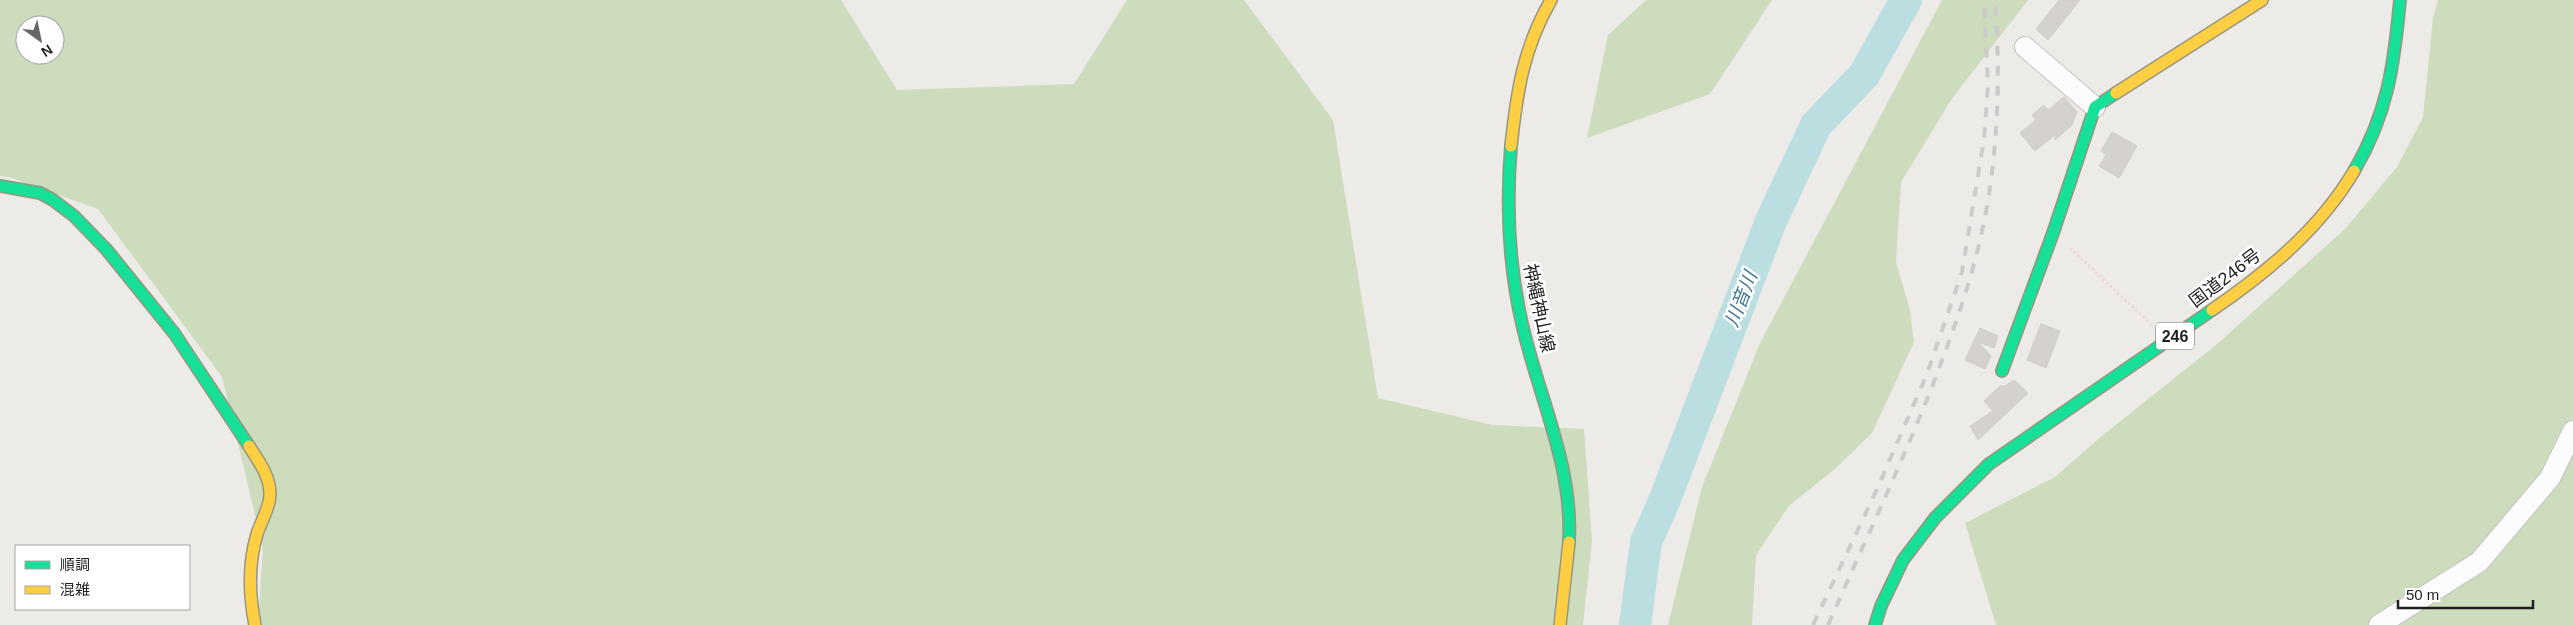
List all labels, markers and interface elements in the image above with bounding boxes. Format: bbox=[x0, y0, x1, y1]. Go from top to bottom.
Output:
north arrow bbox=[15, 15, 65, 65]
text: N bbox=[38, 41, 56, 60]
street label: 国道246号 bbox=[2185, 245, 2265, 311]
street label: 神縄神山線 bbox=[1520, 262, 1558, 354]
water label: 川音川 bbox=[1721, 267, 1762, 329]
road number: 246 bbox=[2156, 322, 2194, 350]
legend bbox=[15, 545, 190, 610]
text: 順調 bbox=[60, 556, 90, 573]
scale bar bbox=[2398, 578, 2533, 610]
text: 混雑 bbox=[60, 581, 90, 598]
text: 50 m bbox=[2406, 586, 2439, 603]

